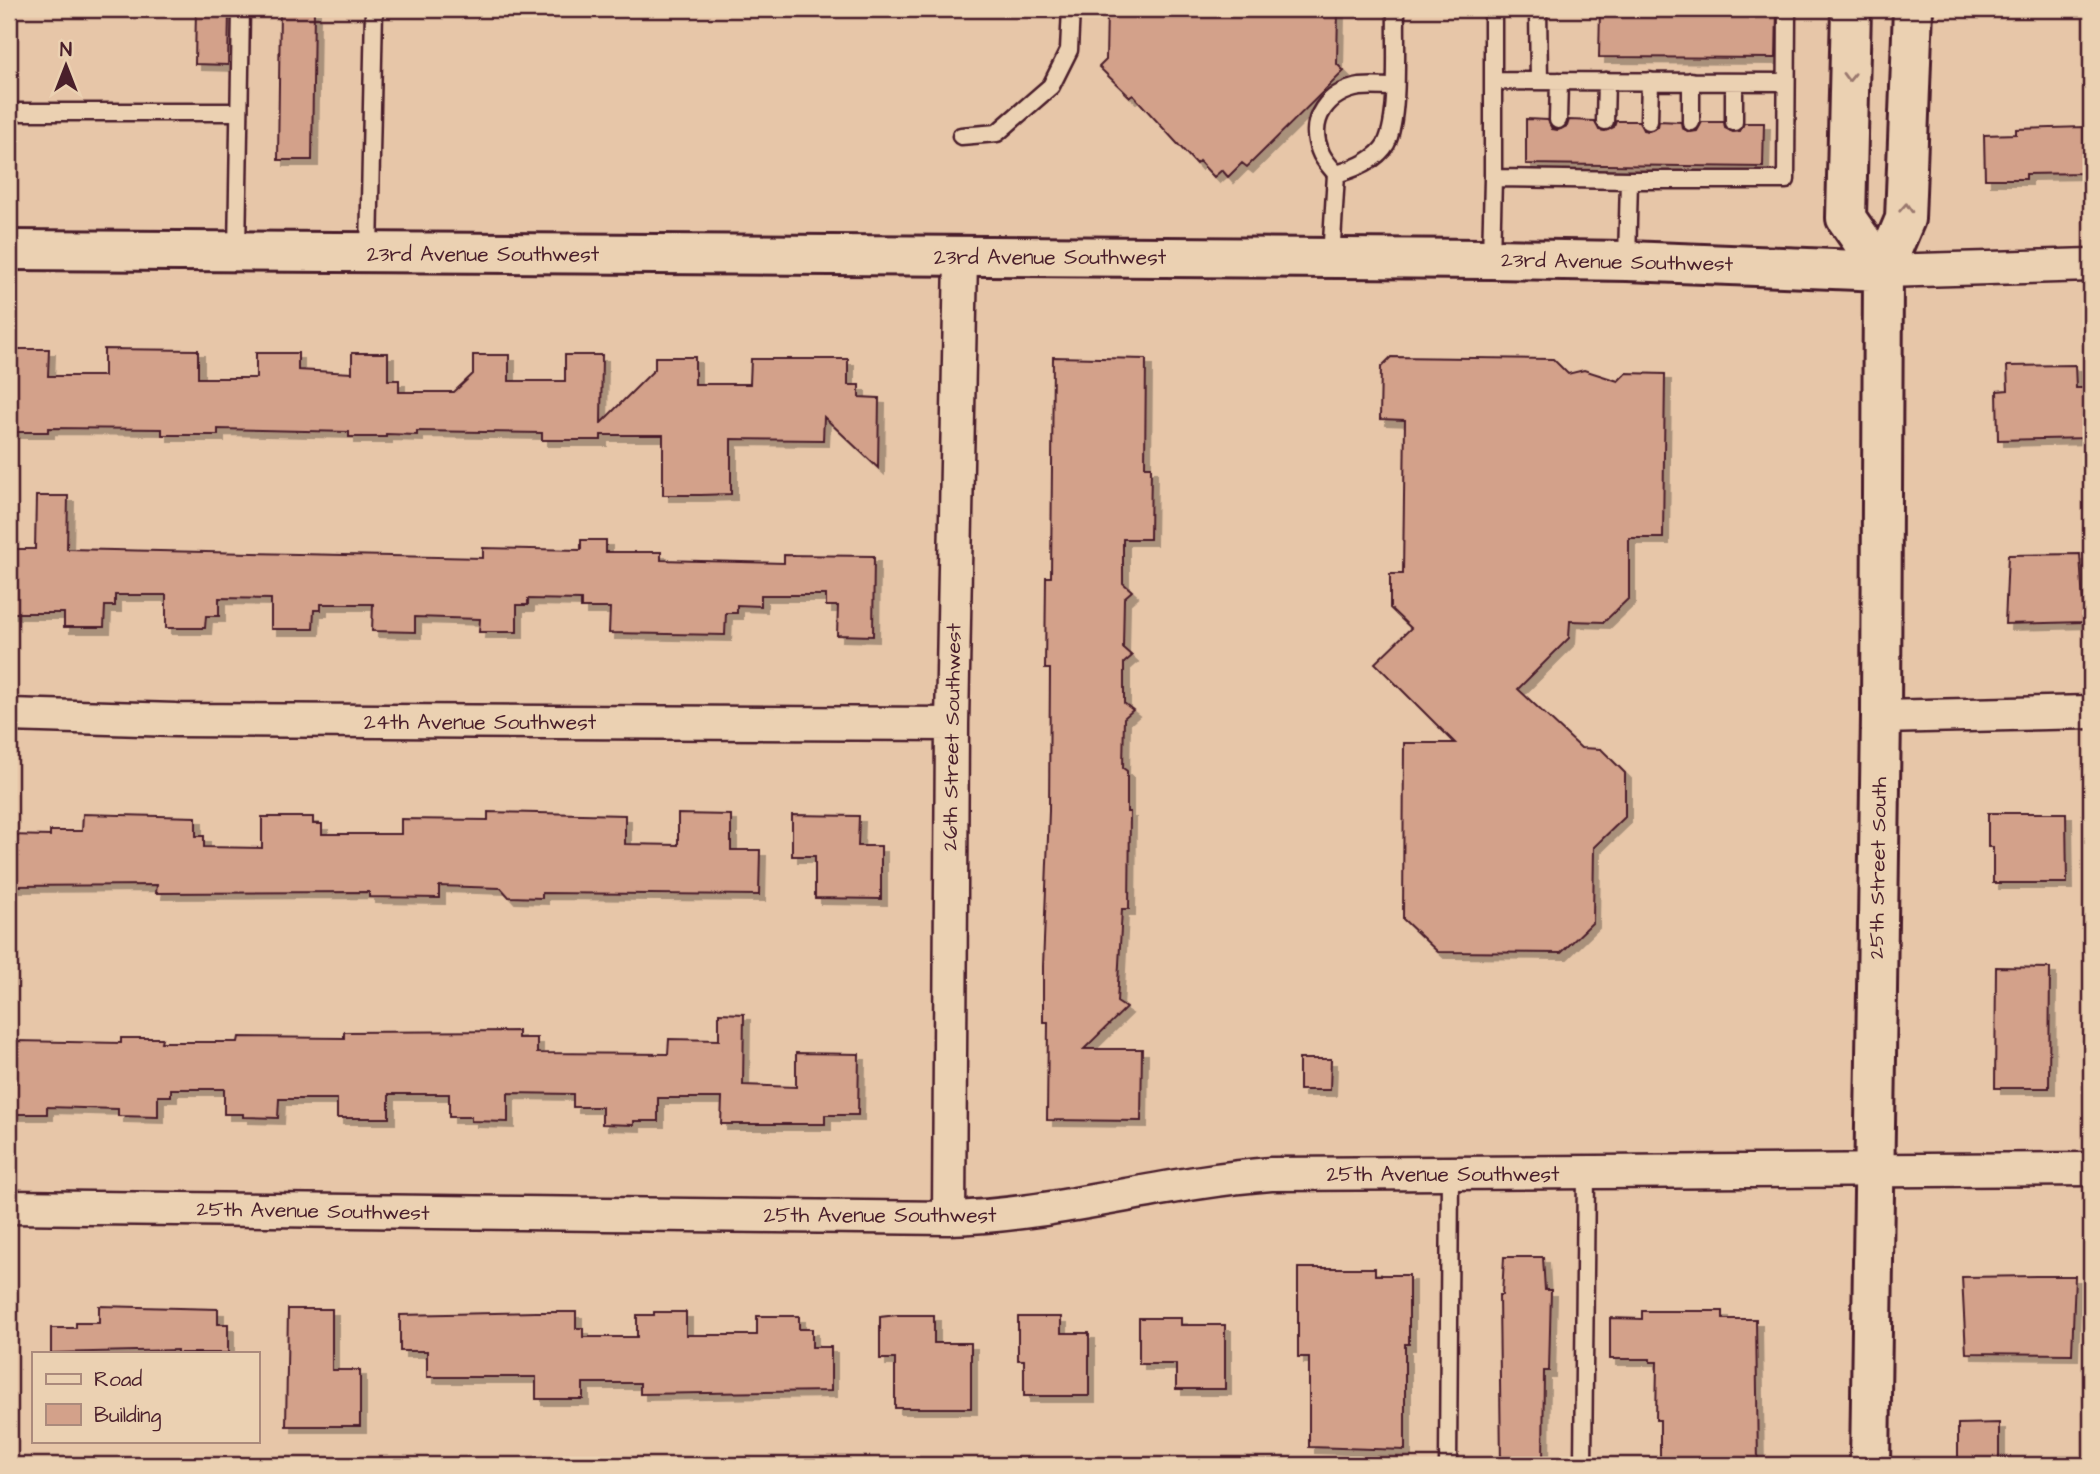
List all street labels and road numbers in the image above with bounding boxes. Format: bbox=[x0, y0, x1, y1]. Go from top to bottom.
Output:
street label: 23rd Avenue Southwest bbox=[367, 240, 600, 269]
street label: 23rd Avenue Southwest bbox=[934, 243, 1167, 272]
street label: 23rd Avenue Southwest bbox=[1501, 245, 1734, 279]
street label: 26th Street Southwest bbox=[936, 622, 968, 851]
street label: 24th Avenue Southwest bbox=[364, 708, 597, 737]
street label: 25th Street South bbox=[1862, 776, 1894, 959]
street label: 25th Avenue Southwest bbox=[1326, 1160, 1560, 1189]
street label: 25th Avenue Southwest bbox=[196, 1194, 430, 1228]
street label: 25th Avenue Southwest bbox=[763, 1201, 997, 1230]

